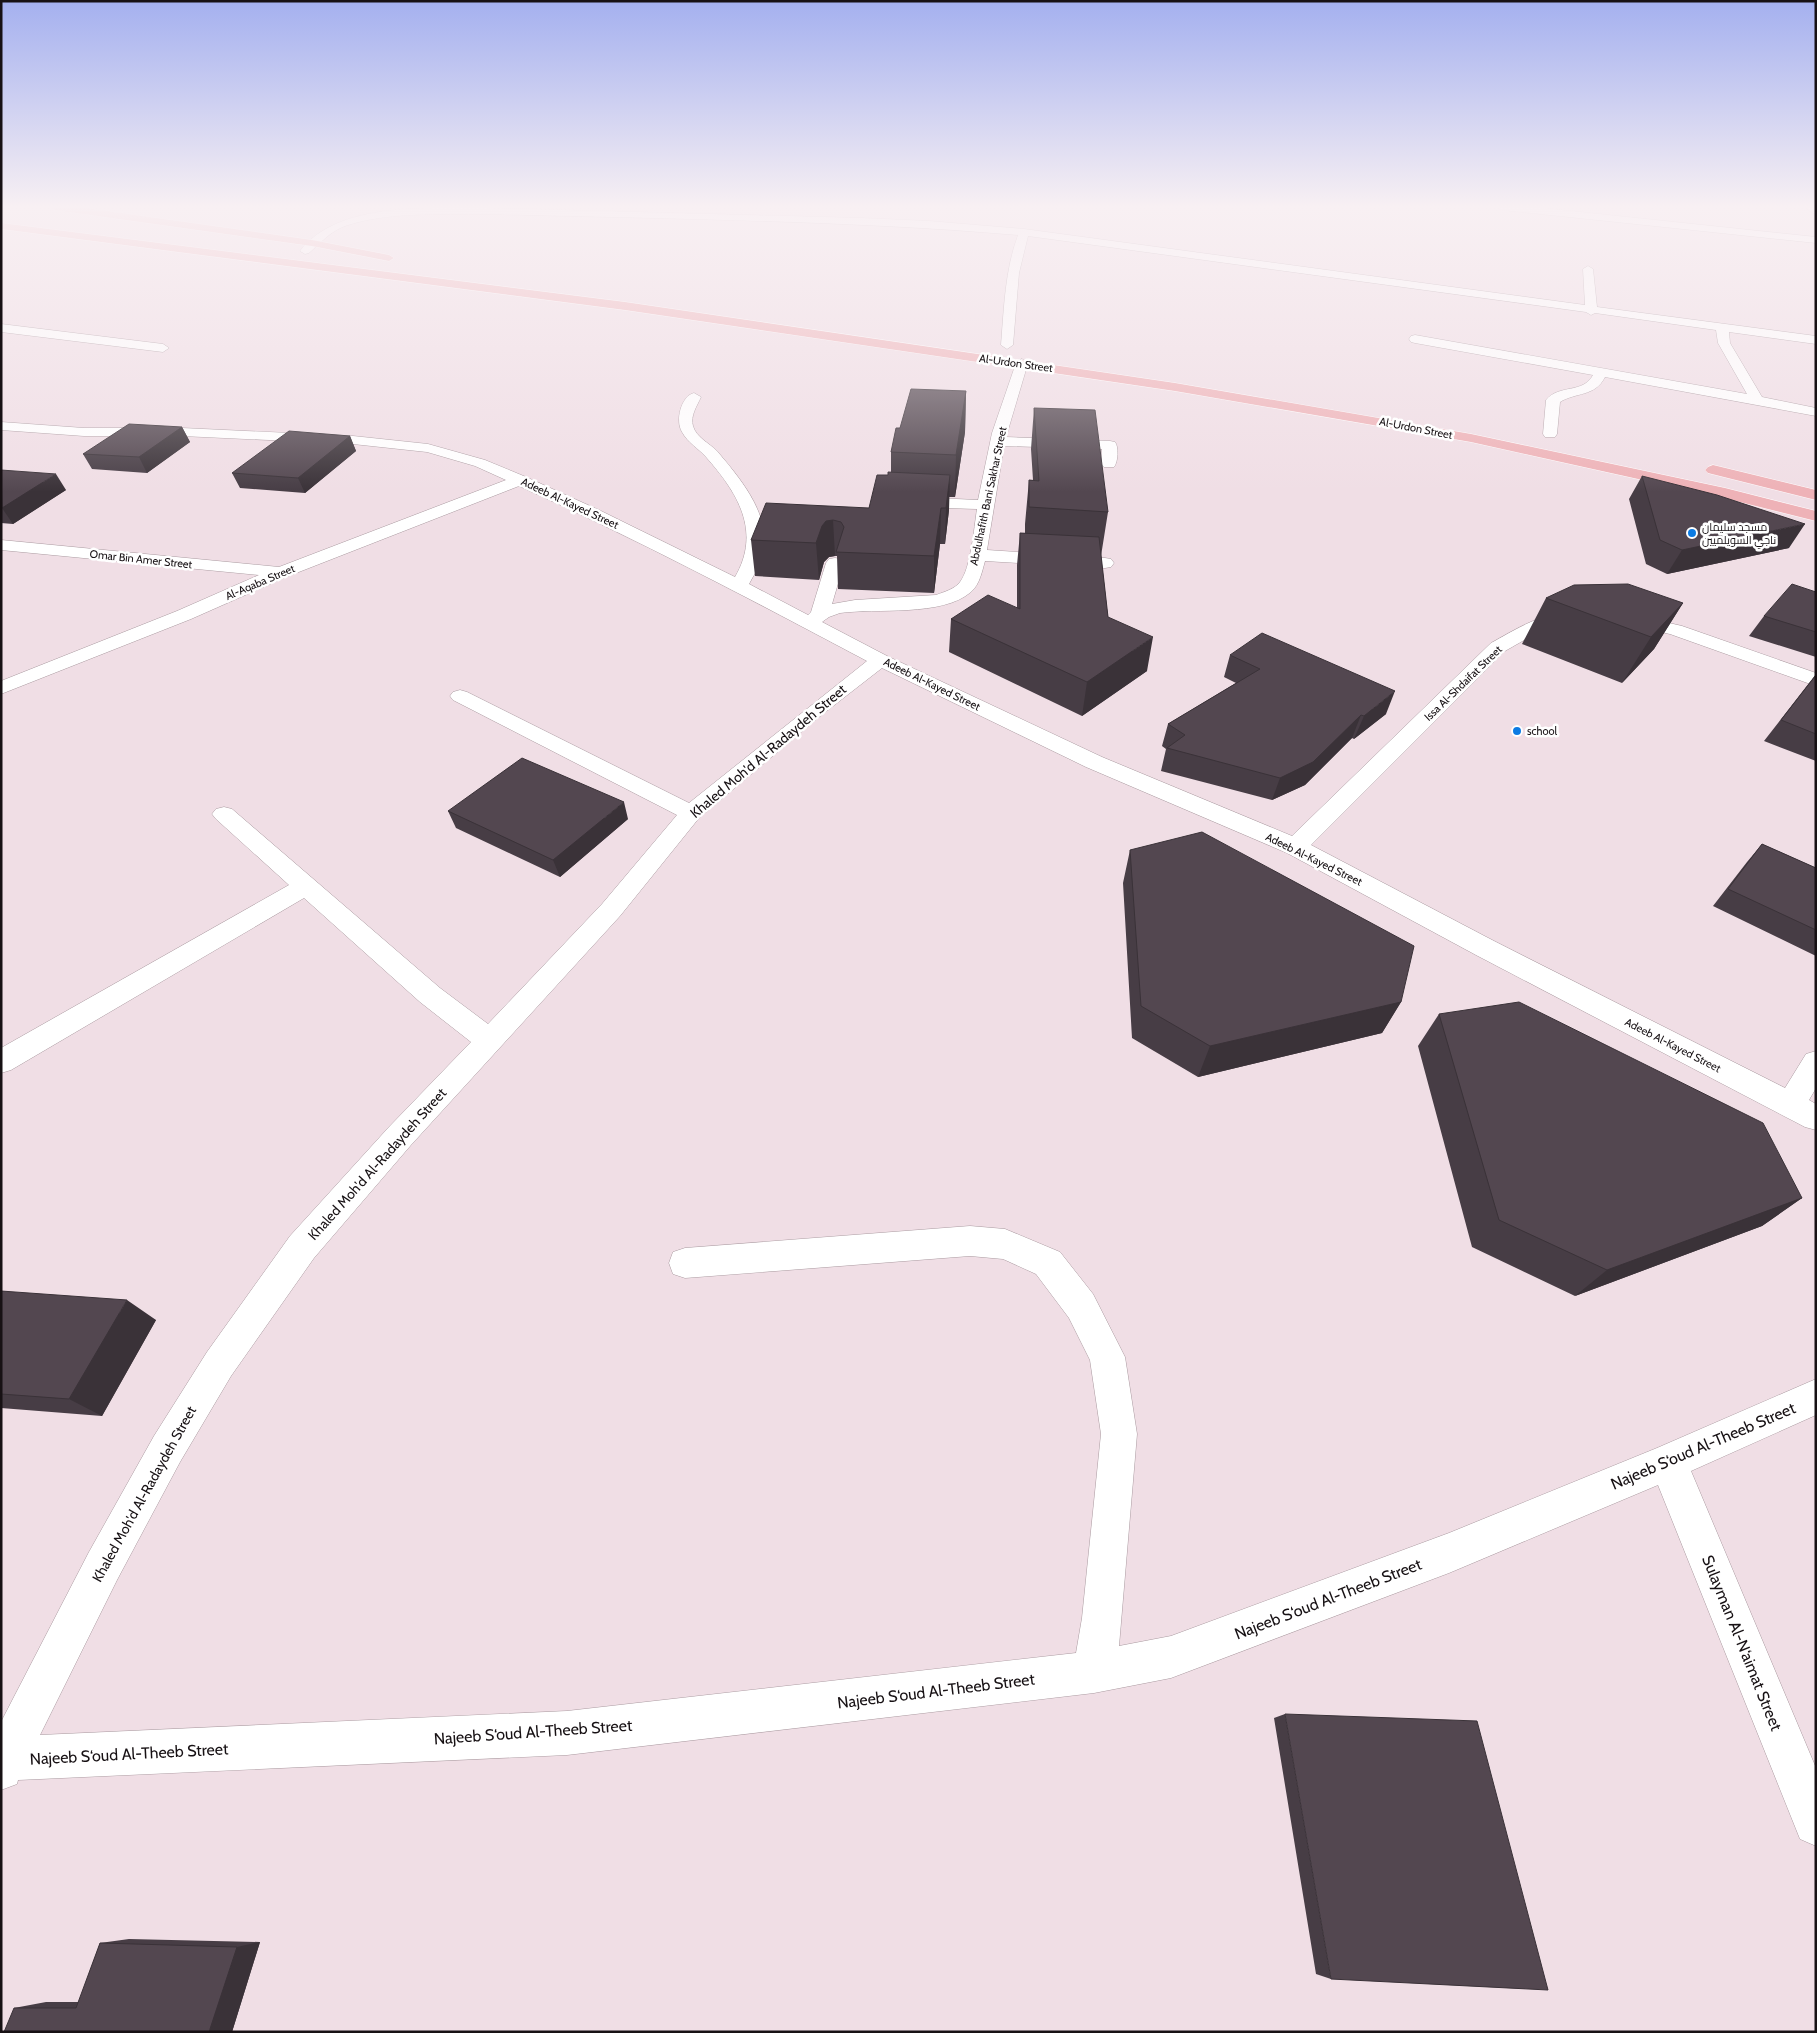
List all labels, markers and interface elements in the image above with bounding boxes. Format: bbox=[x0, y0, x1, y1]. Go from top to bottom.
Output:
street label: Al-Urdon Street bbox=[978, 351, 1054, 375]
street label: Al-Urdon Street bbox=[1378, 414, 1454, 442]
street label: Abdulhafith Bani Sakhar Street bbox=[966, 425, 1010, 567]
street label: Adeeb Al-Kayed Street bbox=[519, 474, 621, 532]
place label: مسجد سليمان ناجي السويلميين bbox=[1702, 520, 1776, 549]
marker: مسجد سليمان ناجي السويلميين bbox=[1686, 527, 1698, 539]
street label: Omar Bin Amer Street bbox=[89, 547, 193, 571]
street label: Al-Aqaba Street bbox=[223, 561, 297, 603]
street label: Issa Al-Shdaifat Street bbox=[1421, 642, 1505, 724]
street label: Adeeb Al-Kayed Street bbox=[881, 655, 983, 714]
street label: Khaled Moh'd Al-Radaydeh Street bbox=[686, 680, 850, 822]
place label: school bbox=[1527, 724, 1558, 738]
marker: school bbox=[1511, 725, 1523, 737]
street label: Adeeb Al-Kayed Street bbox=[1263, 830, 1365, 889]
street label: Adeeb Al-Kayed Street bbox=[1623, 1015, 1724, 1075]
street label: Khaled Moh'd Al-Radaydeh Street bbox=[304, 1084, 450, 1244]
street label: Najeeb S‘oud Al-Theeb Street bbox=[1608, 1398, 1799, 1494]
street label: Khaled Moh'd Al-Radaydeh Street bbox=[88, 1403, 200, 1585]
street label: Sulayman Al-N‘aimat Street bbox=[1698, 1552, 1786, 1734]
street label: Najeeb S‘oud Al-Theeb Street bbox=[1232, 1554, 1425, 1643]
street label: Najeeb S‘oud Al-Theeb Street bbox=[836, 1669, 1036, 1713]
street label: Najeeb S‘oud Al-Theeb Street bbox=[433, 1716, 633, 1748]
street label: Najeeb S‘oud Al-Theeb Street bbox=[29, 1739, 229, 1769]

